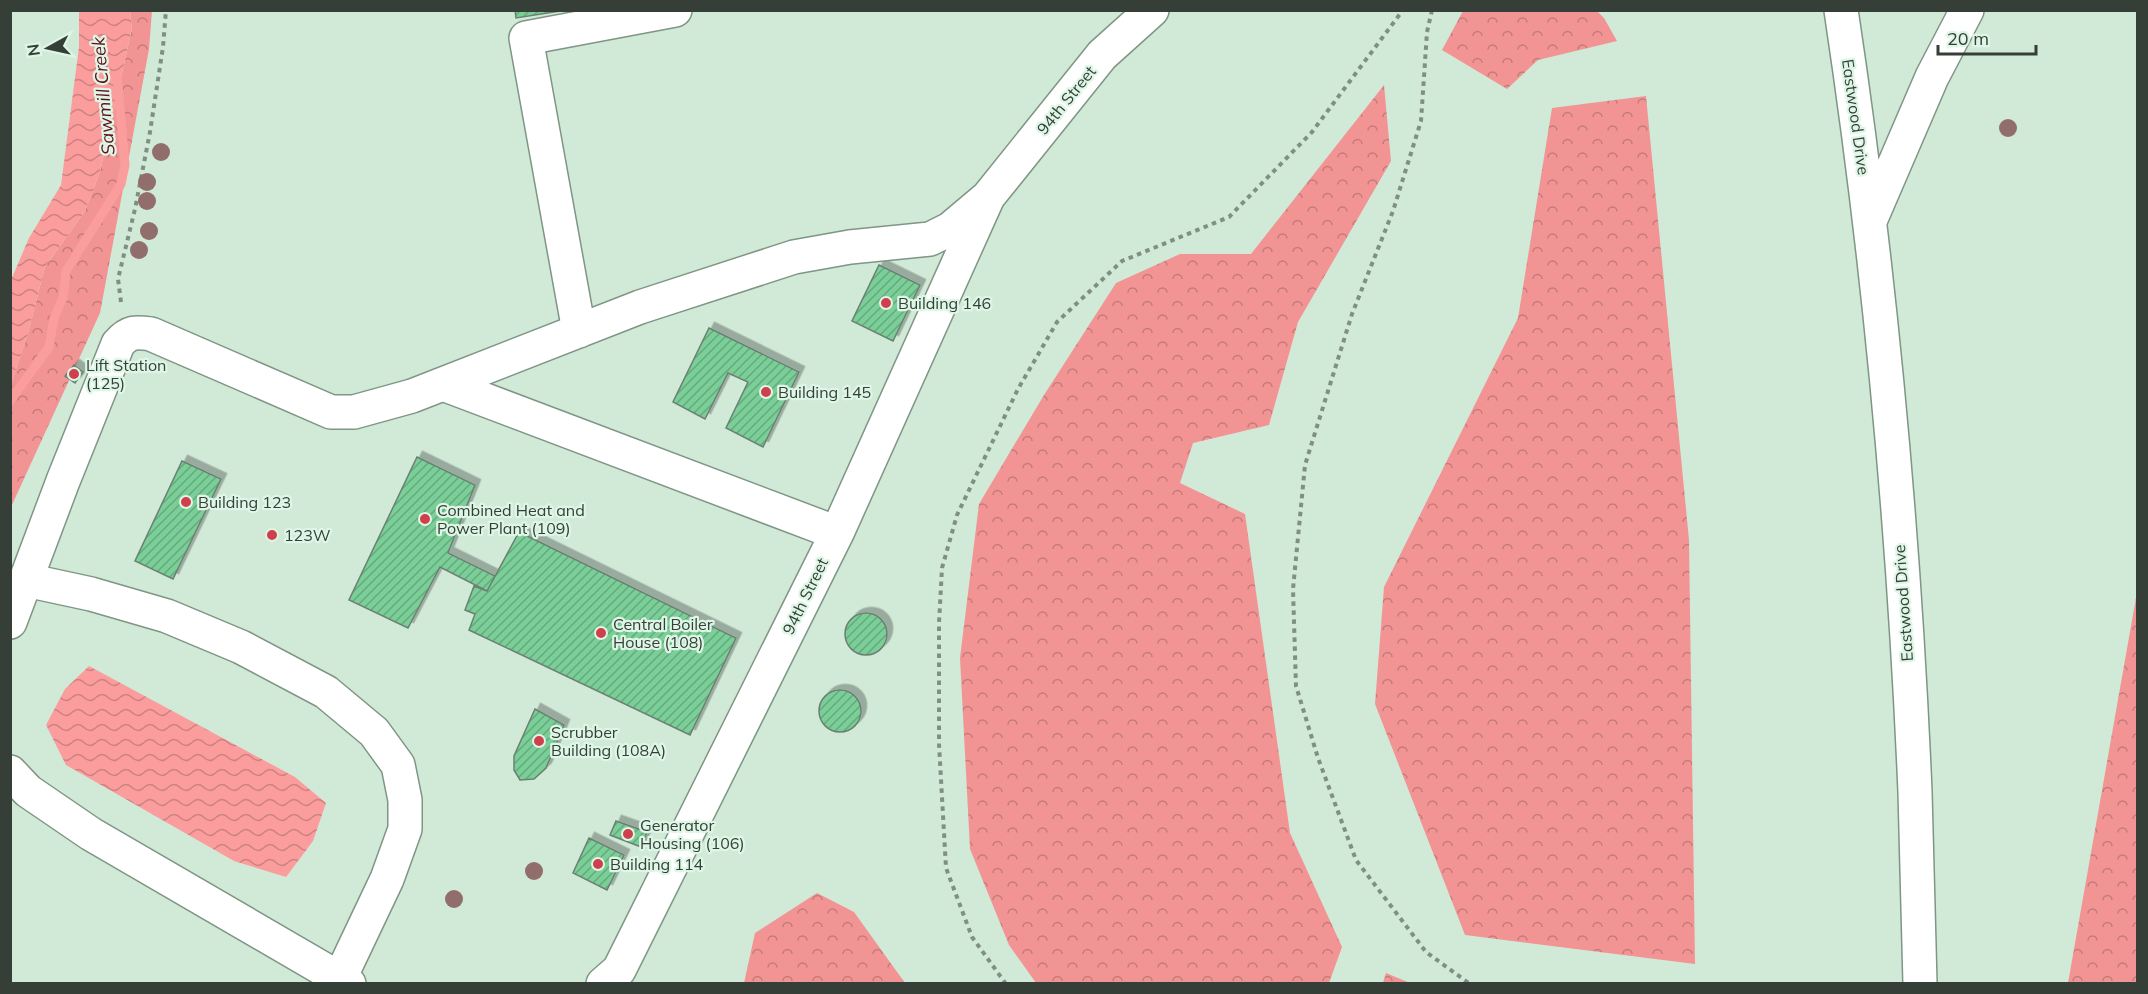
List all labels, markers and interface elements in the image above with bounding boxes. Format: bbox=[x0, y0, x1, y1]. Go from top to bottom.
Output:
north arrow bbox=[18, 18, 78, 78]
scale bar bbox=[1938, 18, 2036, 56]
text: 20 m bbox=[1947, 27, 1989, 50]
water label: Sawmill Creek bbox=[86, 35, 120, 156]
text: N bbox=[22, 43, 44, 57]
street label: Eastwood Drive bbox=[1838, 58, 1874, 176]
street label: 94th Street bbox=[1032, 61, 1100, 138]
place label: Building 146 bbox=[898, 293, 991, 313]
marker: Building 146 bbox=[879, 296, 893, 310]
place label: Lift Station (125) bbox=[86, 355, 166, 393]
marker: Lift Station (125) bbox=[67, 367, 81, 381]
place label: Building 145 bbox=[778, 382, 871, 402]
marker: Building 145 bbox=[759, 385, 773, 399]
place label: Building 123 bbox=[198, 492, 291, 512]
marker: Building 123 bbox=[179, 495, 193, 509]
place label: Combined Heat and Power Plant (109) bbox=[437, 500, 585, 538]
marker: Combined Heat and Power Plant (109) bbox=[418, 512, 432, 526]
place label: 123W bbox=[284, 525, 331, 545]
marker: 123W bbox=[265, 528, 279, 542]
street label: Eastwood Drive bbox=[1889, 544, 1917, 662]
street label: 94th Street bbox=[778, 554, 832, 638]
place label: Central Boiler House (108) bbox=[613, 614, 713, 652]
marker: Central Boiler House (108) bbox=[594, 626, 608, 640]
place label: Scrubber Building (108A) bbox=[551, 722, 666, 760]
marker: Scrubber Building (108A) bbox=[532, 734, 546, 748]
place label: Generator Housing (106) bbox=[640, 815, 745, 853]
marker: Generator Housing (106) bbox=[621, 827, 635, 841]
place label: Building 114 bbox=[610, 854, 704, 874]
marker: Building 114 bbox=[591, 857, 605, 871]

